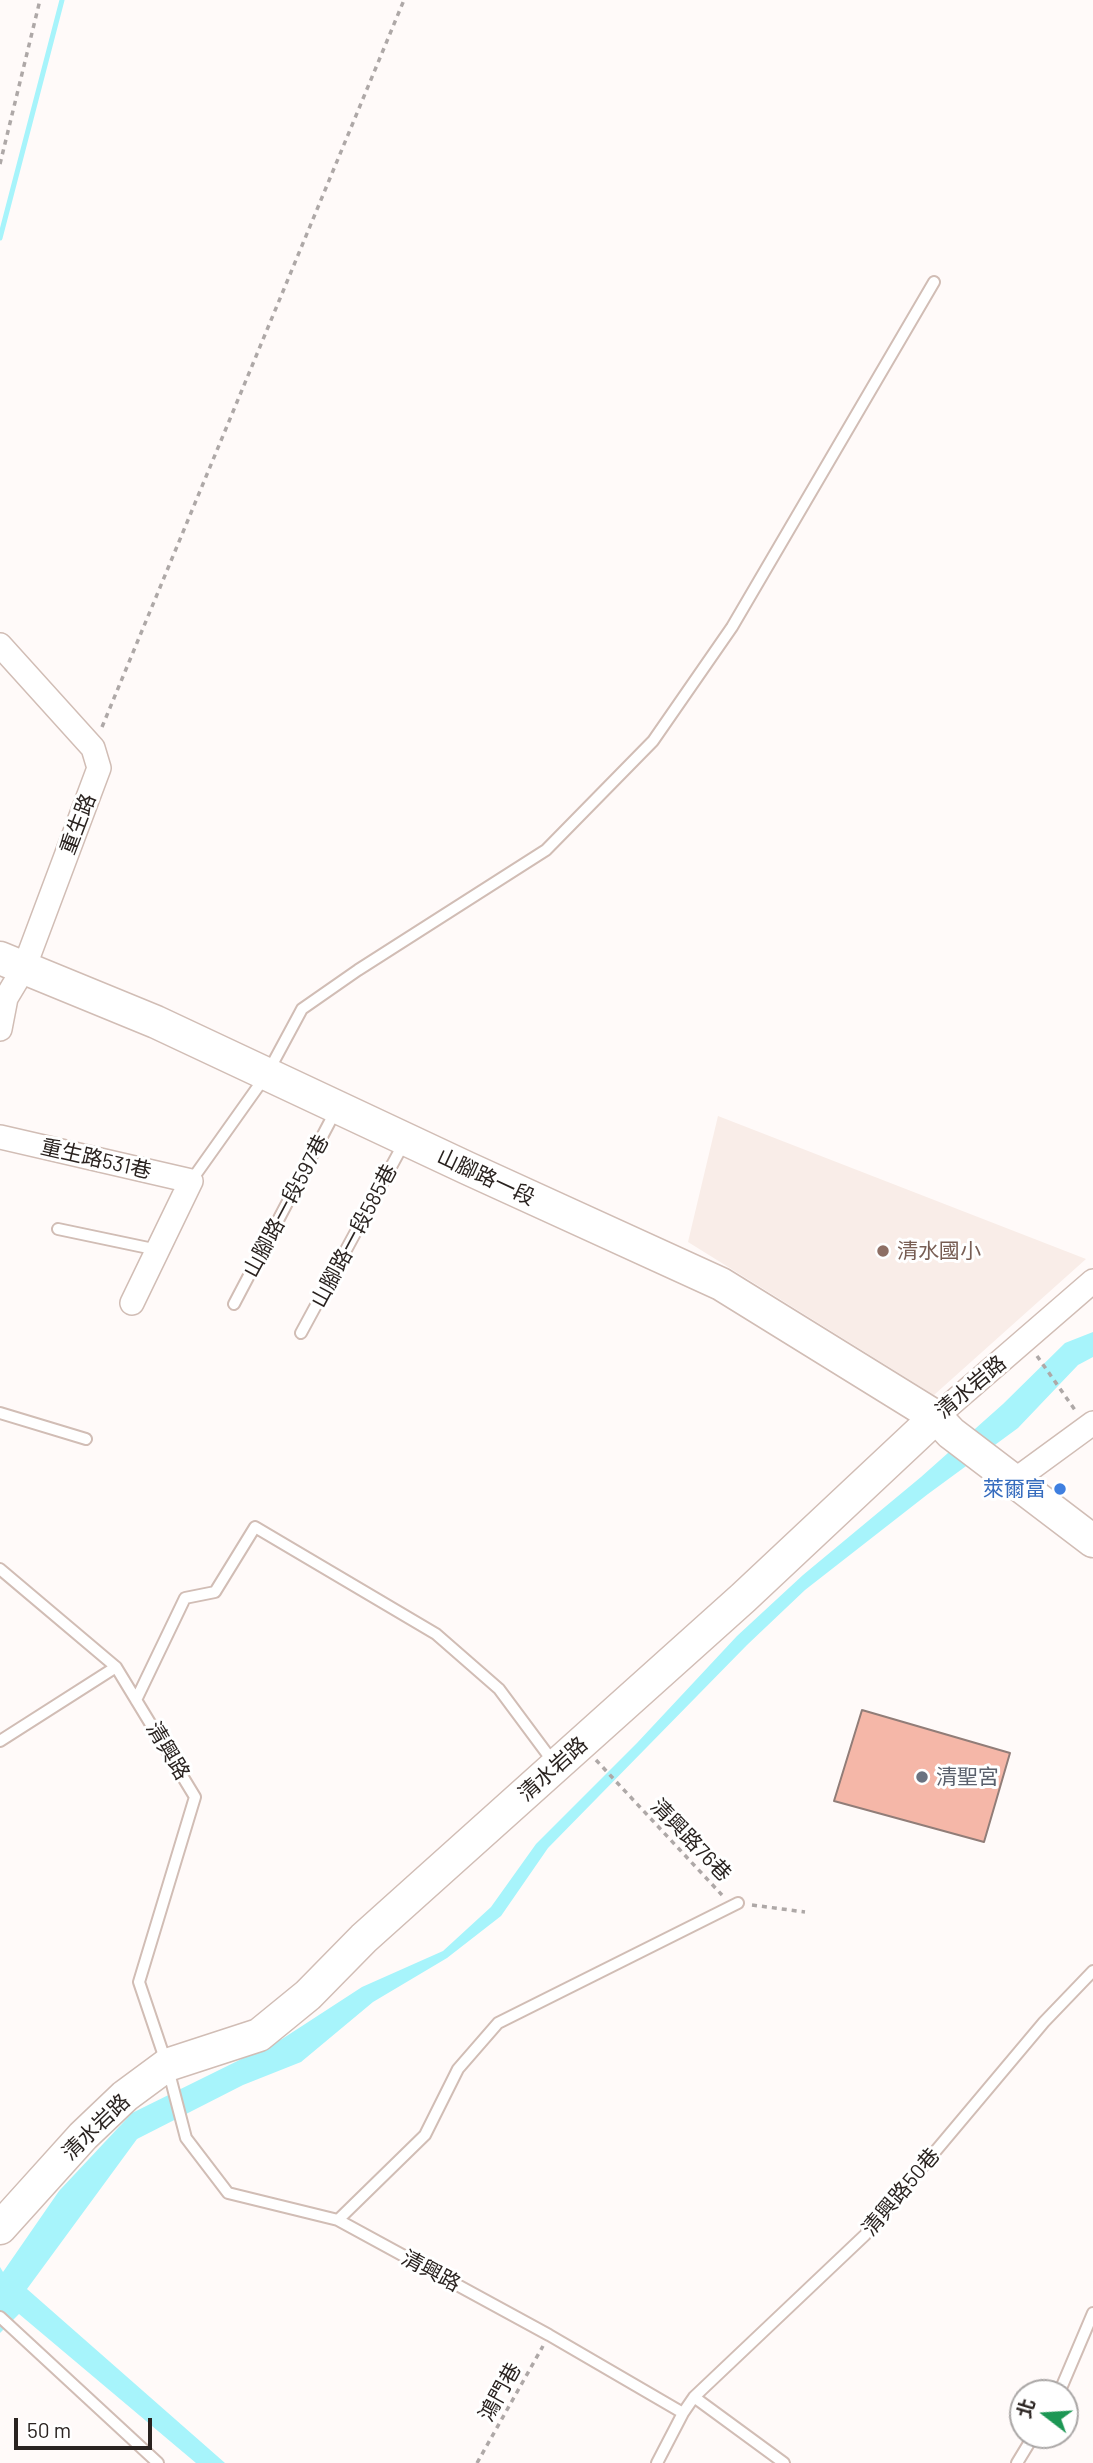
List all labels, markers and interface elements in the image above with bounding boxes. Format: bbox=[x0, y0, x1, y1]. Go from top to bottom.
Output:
street label: 重生路 bbox=[55, 790, 101, 858]
street label: 山腳路一段597巷 bbox=[238, 1130, 334, 1282]
street label: 重生路531巷 bbox=[38, 1134, 154, 1184]
street label: 山腳路一段 bbox=[433, 1143, 539, 1211]
street label: 山腳路一段585巷 bbox=[306, 1160, 402, 1312]
place label: 清水國小 bbox=[897, 1238, 981, 1264]
marker: 清水國小 bbox=[875, 1243, 891, 1259]
street label: 清水岩路 bbox=[931, 1350, 1011, 1424]
place label: 萊爾富 bbox=[983, 1476, 1046, 1502]
marker: 萊爾富 bbox=[1052, 1481, 1068, 1497]
street label: 清興路 bbox=[141, 1718, 195, 1784]
street label: 清水岩路 bbox=[513, 1732, 593, 1806]
place label: 清聖宮 bbox=[936, 1764, 999, 1790]
marker: 清聖宮 bbox=[914, 1769, 930, 1785]
street label: 清興路76巷 bbox=[646, 1794, 736, 1886]
street label: 清水岩路 bbox=[57, 2089, 135, 2165]
street label: 清興路50巷 bbox=[857, 2143, 945, 2241]
street label: 清興路 bbox=[397, 2245, 465, 2297]
street label: 鴻門巷 bbox=[474, 2358, 526, 2426]
north arrow bbox=[1009, 2379, 1079, 2449]
text: 北 bbox=[1012, 2396, 1039, 2421]
scale bar bbox=[18, 2404, 156, 2448]
text: 50 m bbox=[27, 2417, 71, 2442]

